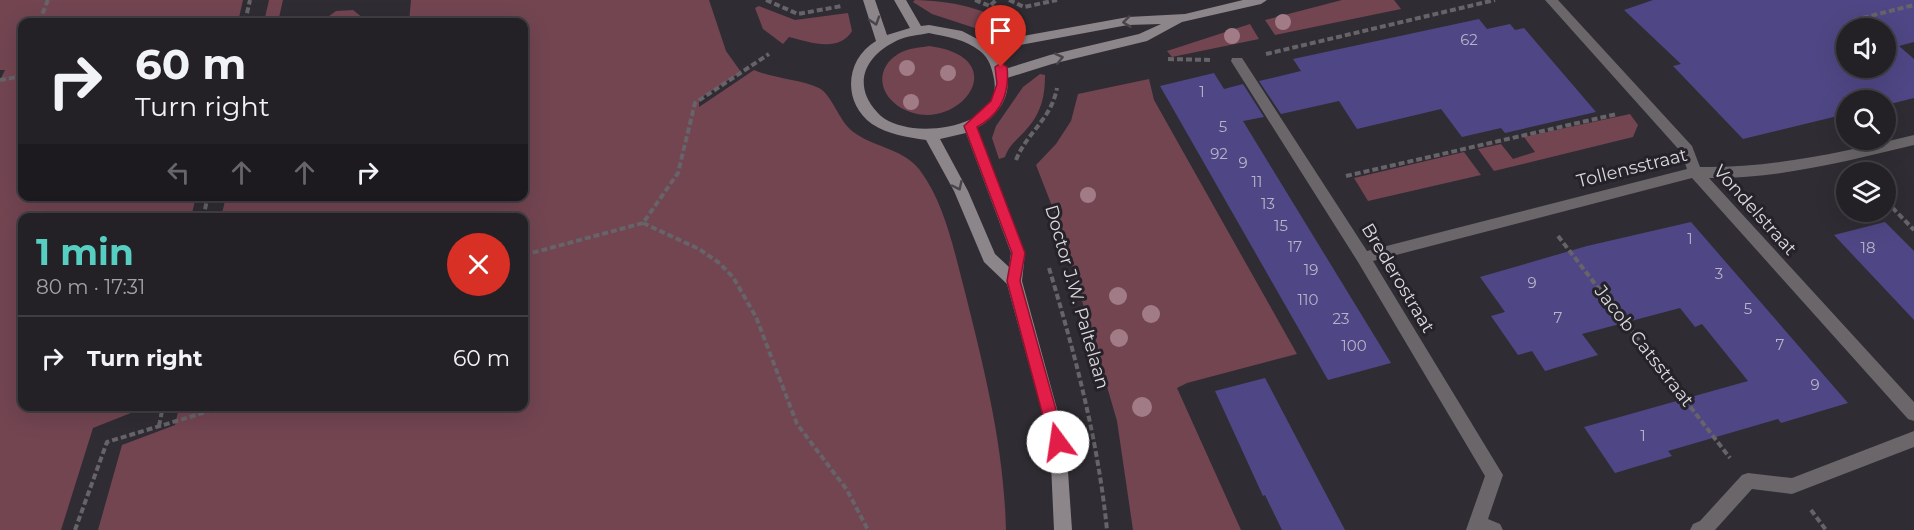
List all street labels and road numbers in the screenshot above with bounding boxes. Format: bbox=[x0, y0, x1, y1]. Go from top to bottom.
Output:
street label: Tollensstraat bbox=[1574, 144, 1690, 192]
street label: Vondelstraat bbox=[1709, 160, 1801, 260]
street label: Doctor J.W. Paltelaan bbox=[1040, 202, 1114, 392]
street label: Brederostraat bbox=[1357, 219, 1439, 337]
street label: Jacob Catsstraat bbox=[1589, 280, 1698, 411]

